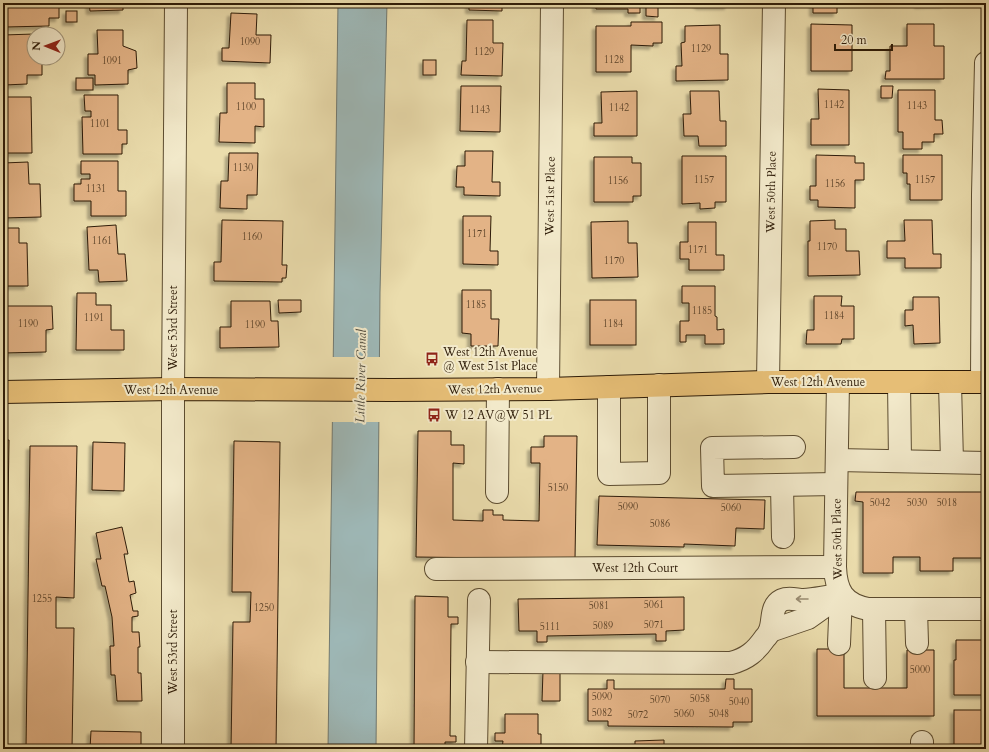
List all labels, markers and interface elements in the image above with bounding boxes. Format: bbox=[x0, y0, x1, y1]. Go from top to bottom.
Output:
north arrow bbox=[26, 26, 66, 66]
scale bar bbox=[835, 26, 892, 52]
text: 20 m bbox=[841, 32, 868, 48]
house number: 1090 bbox=[240, 35, 260, 49]
text: N bbox=[29, 40, 44, 51]
house number: 1129 bbox=[691, 42, 711, 56]
house number: 1129 bbox=[474, 45, 494, 59]
house number: 1128 bbox=[604, 53, 624, 67]
house number: 1091 bbox=[102, 54, 122, 68]
house number: 1142 bbox=[824, 98, 844, 112]
house number: 1143 bbox=[907, 99, 927, 113]
house number: 1100 bbox=[236, 100, 256, 114]
house number: 1142 bbox=[609, 101, 629, 115]
house number: 1143 bbox=[470, 103, 490, 117]
house number: 1101 bbox=[90, 117, 110, 131]
street label: West 50th Place bbox=[762, 151, 780, 234]
street label: West 51st Place bbox=[541, 156, 559, 237]
house number: 1130 bbox=[233, 161, 253, 175]
house number: 1157 bbox=[694, 173, 714, 187]
house number: 1157 bbox=[915, 173, 935, 187]
house number: 1156 bbox=[608, 174, 628, 188]
house number: 1156 bbox=[825, 177, 845, 191]
house number: 1131 bbox=[86, 182, 106, 196]
house number: 1171 bbox=[467, 227, 487, 241]
house number: 1160 bbox=[242, 230, 262, 244]
house number: 1161 bbox=[92, 234, 112, 248]
house number: 1170 bbox=[817, 240, 837, 254]
house number: 1171 bbox=[688, 243, 708, 257]
house number: 1170 bbox=[604, 254, 624, 268]
street label: West 53rd Street bbox=[165, 285, 181, 371]
house number: 1185 bbox=[466, 298, 486, 312]
house number: 1185 bbox=[692, 304, 712, 318]
house number: 1184 bbox=[824, 309, 844, 323]
house number: 1191 bbox=[84, 311, 104, 325]
house number: 1190 bbox=[18, 317, 38, 331]
house number: 1184 bbox=[603, 317, 623, 331]
house number: 1190 bbox=[245, 318, 265, 332]
water label: Little River Canal bbox=[351, 328, 371, 423]
place label: West 12th Avenue @ West 51st Place bbox=[442, 344, 538, 374]
bus stop icon: West 12th Avenue @ West 51st Place bbox=[424, 351, 440, 367]
street label: West 12th Avenue bbox=[770, 374, 865, 390]
street label: West 12th Avenue bbox=[447, 380, 542, 398]
street label: West 12th Avenue bbox=[123, 382, 218, 398]
bus stop icon: W 12 AV@W 51 PL bbox=[426, 407, 442, 423]
place label: W 12 AV@W 51 PL bbox=[444, 407, 553, 423]
house number: 5150 bbox=[548, 481, 568, 495]
house number: 5042 bbox=[870, 496, 890, 510]
house number: 5030 bbox=[907, 496, 927, 510]
house number: 5018 bbox=[937, 496, 957, 510]
street label: West 50th Place bbox=[828, 498, 846, 581]
house number: 5090 bbox=[618, 500, 638, 514]
house number: 5060 bbox=[721, 501, 741, 515]
house number: 5086 bbox=[650, 517, 670, 531]
street label: West 12th Court bbox=[591, 560, 678, 576]
house number: 1255 bbox=[32, 592, 52, 606]
one-way arrow bbox=[796, 595, 809, 603]
house number: 5061 bbox=[644, 598, 664, 612]
house number: 5081 bbox=[589, 599, 609, 613]
house number: 1250 bbox=[254, 601, 274, 615]
street label: West 53rd Street bbox=[165, 609, 181, 695]
house number: 5071 bbox=[644, 618, 664, 632]
house number: 5089 bbox=[593, 619, 613, 633]
house number: 5111 bbox=[540, 620, 560, 634]
house number: 5000 bbox=[910, 663, 930, 677]
house number: 5090 bbox=[592, 690, 612, 704]
house number: 5058 bbox=[690, 692, 710, 706]
house number: 5070 bbox=[650, 693, 670, 707]
house number: 5040 bbox=[729, 695, 749, 709]
house number: 5082 bbox=[592, 706, 612, 720]
house number: 5060 bbox=[674, 707, 694, 721]
house number: 5048 bbox=[709, 707, 729, 721]
house number: 5072 bbox=[628, 708, 648, 722]

